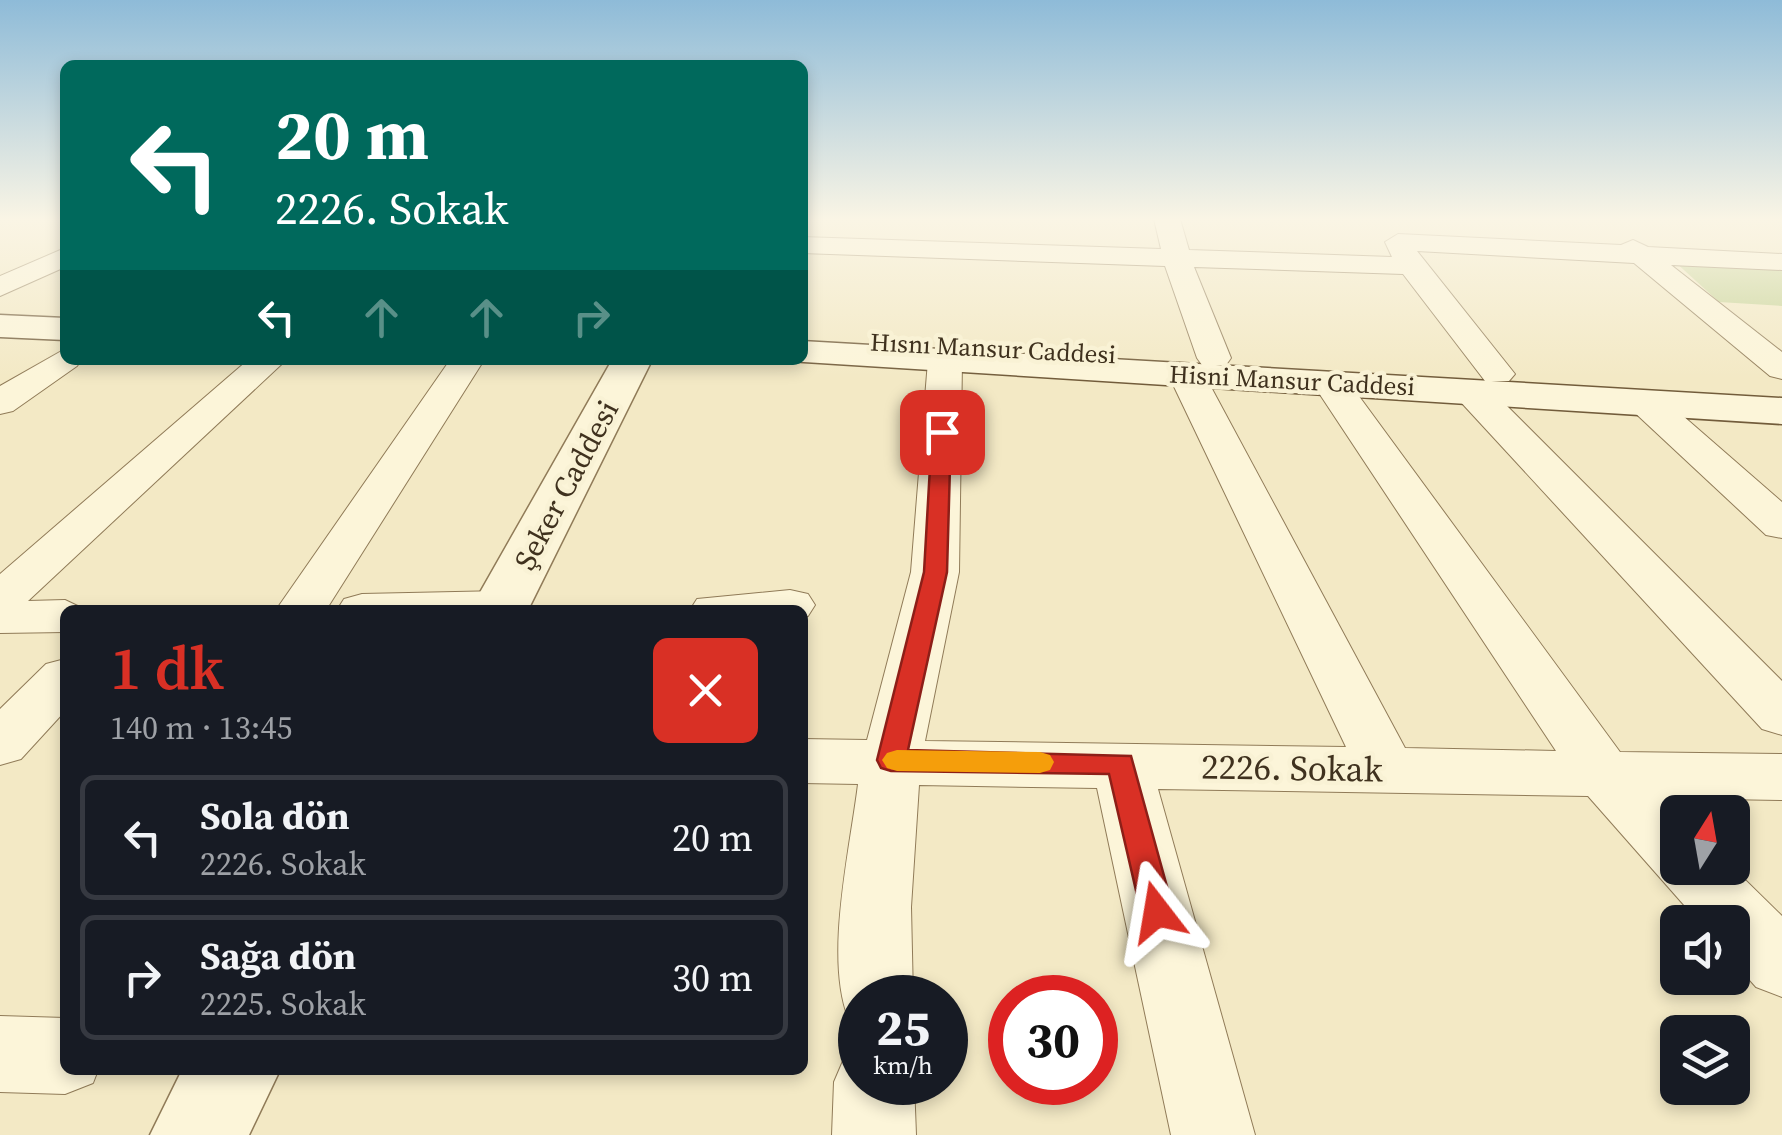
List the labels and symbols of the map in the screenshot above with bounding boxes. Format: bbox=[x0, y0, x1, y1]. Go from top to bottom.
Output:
street label: Hısnı Mansur Caddesi bbox=[869, 325, 1117, 371]
street label: Hisni Mansur Caddesi bbox=[1168, 357, 1416, 403]
pin bbox=[900, 390, 985, 475]
street label: Şeker Caddesi bbox=[504, 393, 628, 577]
street label: 2226. Sokak bbox=[1201, 742, 1384, 794]
north arrow bbox=[1660, 795, 1750, 885]
position arrow bbox=[1105, 860, 1209, 964]
speed limit sign: 30 bbox=[988, 975, 1118, 1105]

